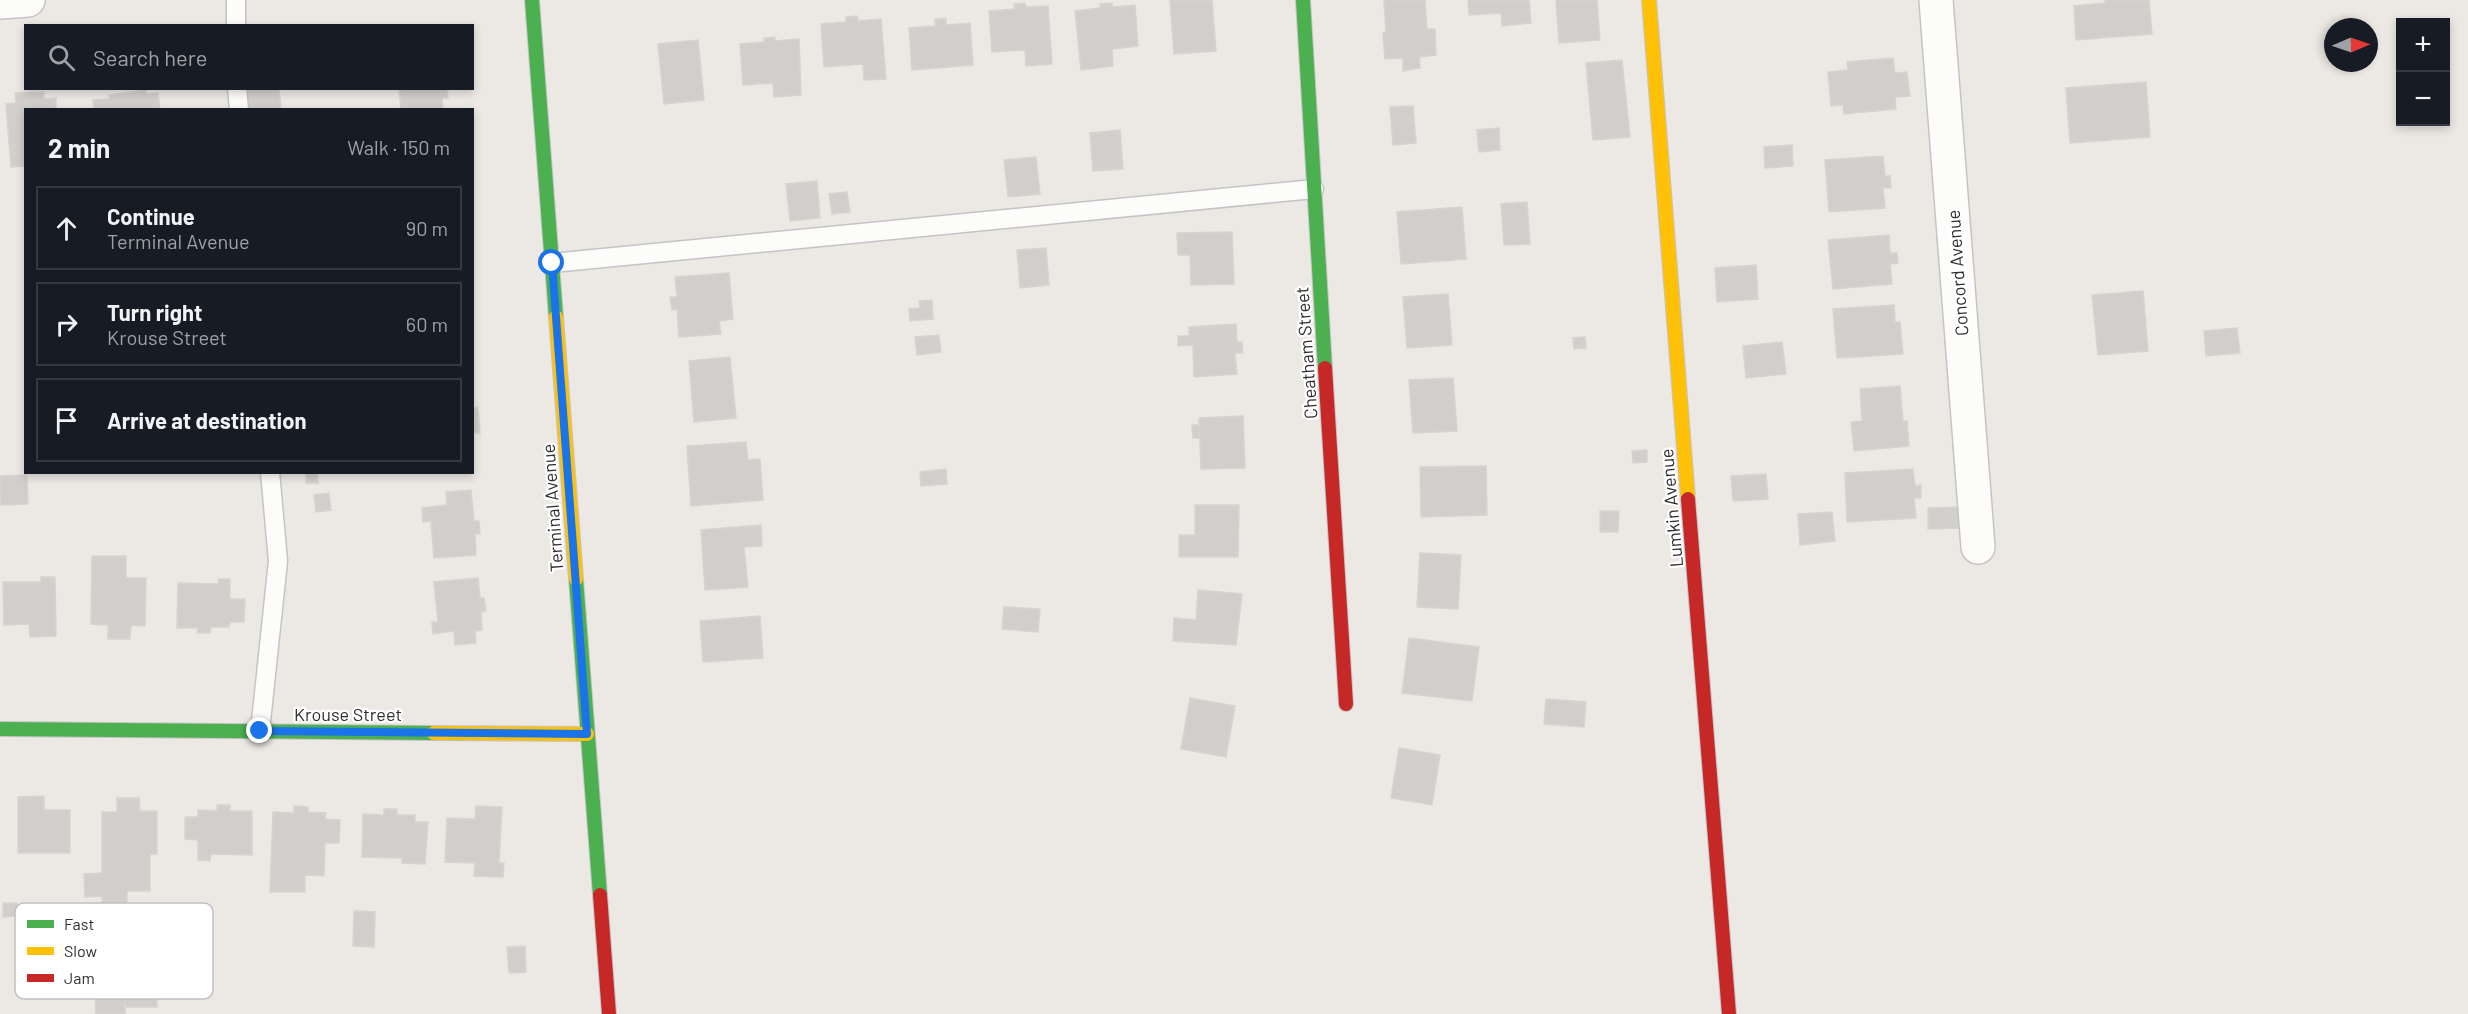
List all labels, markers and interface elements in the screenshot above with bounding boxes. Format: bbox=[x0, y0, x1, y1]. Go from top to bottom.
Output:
north arrow bbox=[2324, 18, 2378, 72]
map controls bbox=[2396, 18, 2450, 126]
button: + bbox=[2396, 18, 2450, 72]
search box bbox=[24, 24, 474, 90]
icon: search bbox=[45, 41, 78, 74]
text: Search here bbox=[93, 44, 207, 70]
button: − bbox=[2396, 72, 2450, 126]
text: 2 min bbox=[48, 132, 110, 163]
text: Walk · 150 m bbox=[347, 135, 450, 159]
text: Continue bbox=[107, 203, 195, 229]
street label: Concord Avenue bbox=[1942, 209, 1972, 337]
icon: ahead bbox=[50, 212, 83, 245]
text: 90 m bbox=[406, 216, 448, 240]
text: Terminal Avenue bbox=[107, 229, 250, 253]
route start bbox=[538, 249, 564, 275]
street label: Cheatham Street bbox=[1290, 286, 1322, 420]
text: Turn right bbox=[107, 299, 202, 325]
icon: right bbox=[50, 308, 83, 341]
text: 60 m bbox=[406, 312, 448, 336]
text: Krouse Street bbox=[107, 325, 227, 349]
icon: arrive bbox=[50, 404, 83, 437]
text: Arrive at destination bbox=[107, 407, 306, 433]
street label: Terminal Avenue bbox=[537, 443, 567, 573]
street label: Lumkin Avenue bbox=[1655, 448, 1687, 568]
street label: Krouse Street bbox=[294, 703, 402, 725]
route end bbox=[246, 717, 272, 743]
legend bbox=[15, 903, 213, 999]
text: Fast bbox=[64, 914, 94, 933]
text: Slow bbox=[64, 941, 97, 960]
text: Jam bbox=[64, 968, 95, 987]

